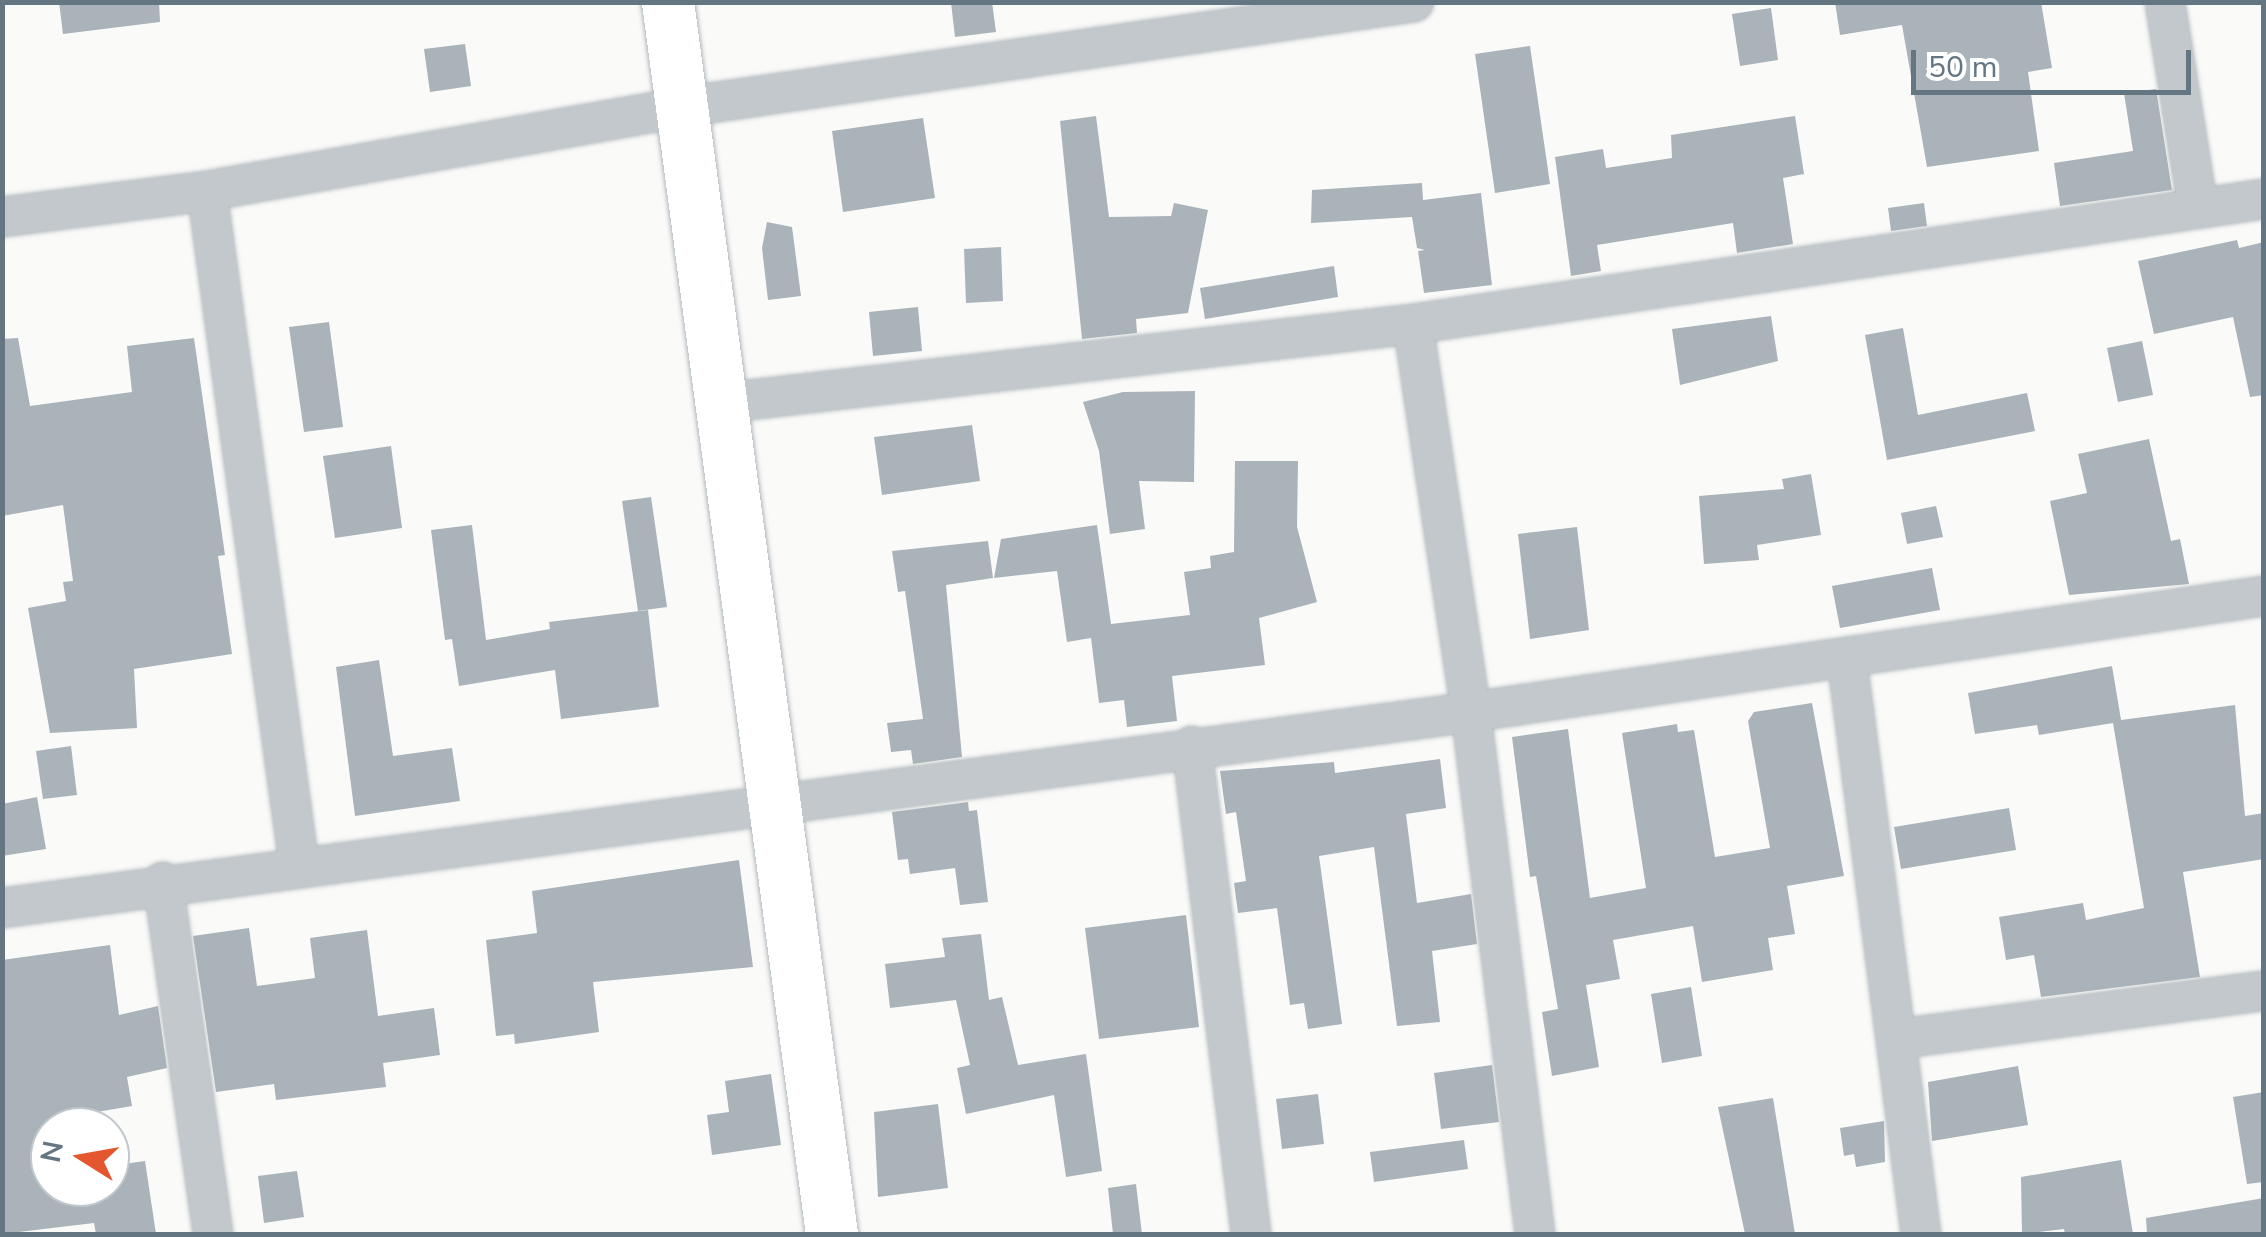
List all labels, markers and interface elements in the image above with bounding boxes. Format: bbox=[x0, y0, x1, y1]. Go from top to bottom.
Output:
scale bar bbox=[1916, 30, 2196, 92]
text: 50 m bbox=[1928, 47, 1997, 88]
north arrow bbox=[30, 1107, 130, 1207]
text: N bbox=[32, 1138, 73, 1166]

